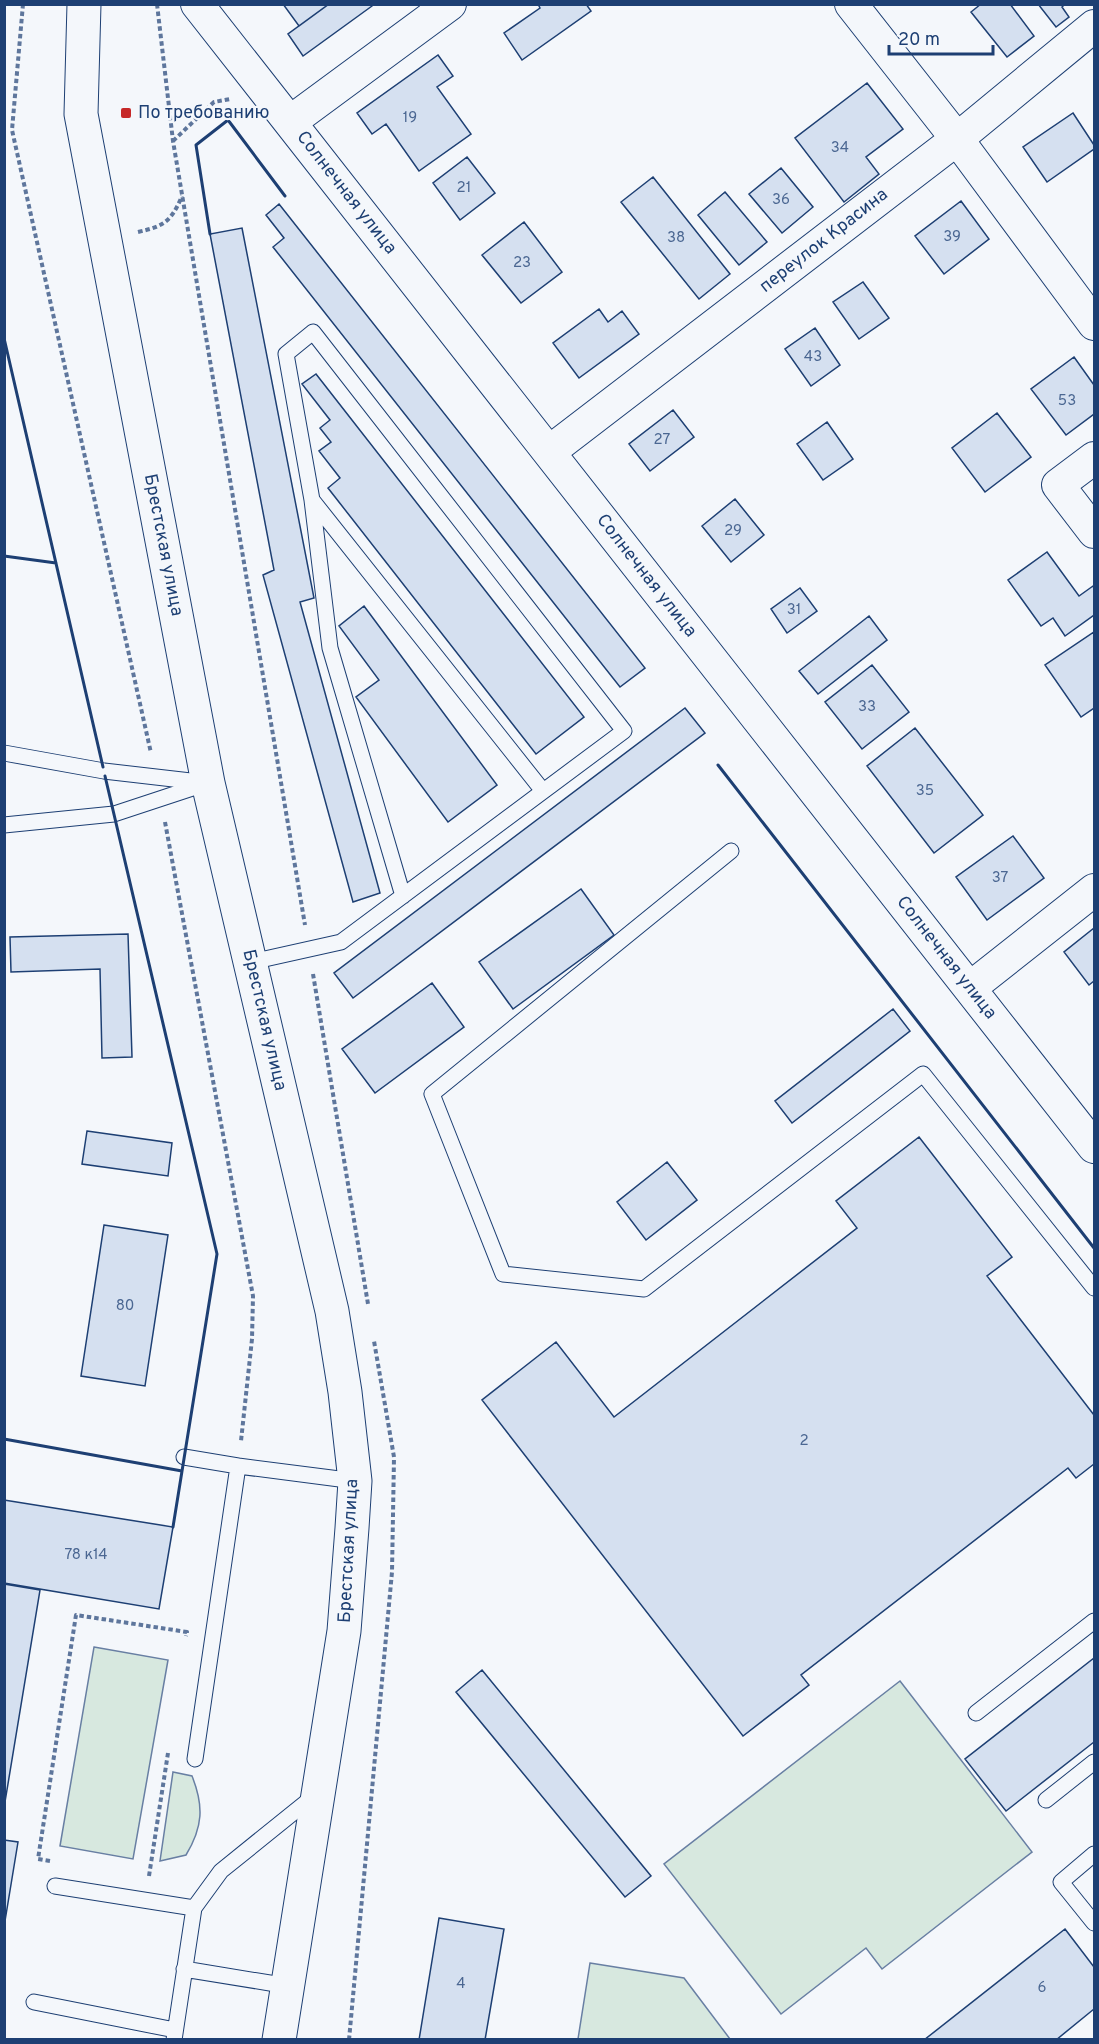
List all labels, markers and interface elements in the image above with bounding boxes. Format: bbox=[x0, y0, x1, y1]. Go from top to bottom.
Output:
scale bar bbox=[889, 18, 992, 56]
text: 20 m bbox=[898, 29, 940, 52]
place label: По требованию bbox=[138, 102, 270, 125]
marker: По требованию bbox=[119, 106, 133, 120]
house number: 19 bbox=[403, 109, 417, 128]
street label: Солнечная улица bbox=[291, 127, 401, 259]
house number: 34 bbox=[831, 139, 849, 158]
house number: 21 bbox=[457, 179, 471, 198]
street label: переулок Красина bbox=[755, 184, 893, 298]
house number: 36 bbox=[772, 191, 790, 210]
house number: 39 bbox=[943, 228, 961, 247]
house number: 38 bbox=[667, 229, 685, 248]
house number: 23 bbox=[513, 254, 531, 273]
house number: 43 bbox=[804, 348, 822, 367]
house number: 53 bbox=[1058, 392, 1076, 411]
house number: 27 bbox=[654, 431, 671, 450]
street label: Брестская улица bbox=[138, 472, 188, 618]
street label: Солнечная улица bbox=[591, 510, 701, 642]
house number: 29 bbox=[724, 522, 742, 541]
house number: 31 bbox=[787, 601, 801, 620]
house number: 33 bbox=[858, 698, 876, 717]
house number: 35 bbox=[916, 782, 934, 801]
house number: 37 bbox=[992, 869, 1009, 888]
street label: Солнечная улица bbox=[891, 892, 1001, 1024]
street label: Брестская улица bbox=[237, 947, 291, 1093]
house number: 80 bbox=[116, 1297, 134, 1316]
house number: 2 bbox=[799, 1432, 809, 1451]
street label: Брестская улица bbox=[334, 1478, 364, 1624]
house number: 78 к14 bbox=[64, 1546, 108, 1565]
house number: 4 bbox=[456, 1975, 466, 1994]
house number: 6 bbox=[1038, 1979, 1047, 1998]

